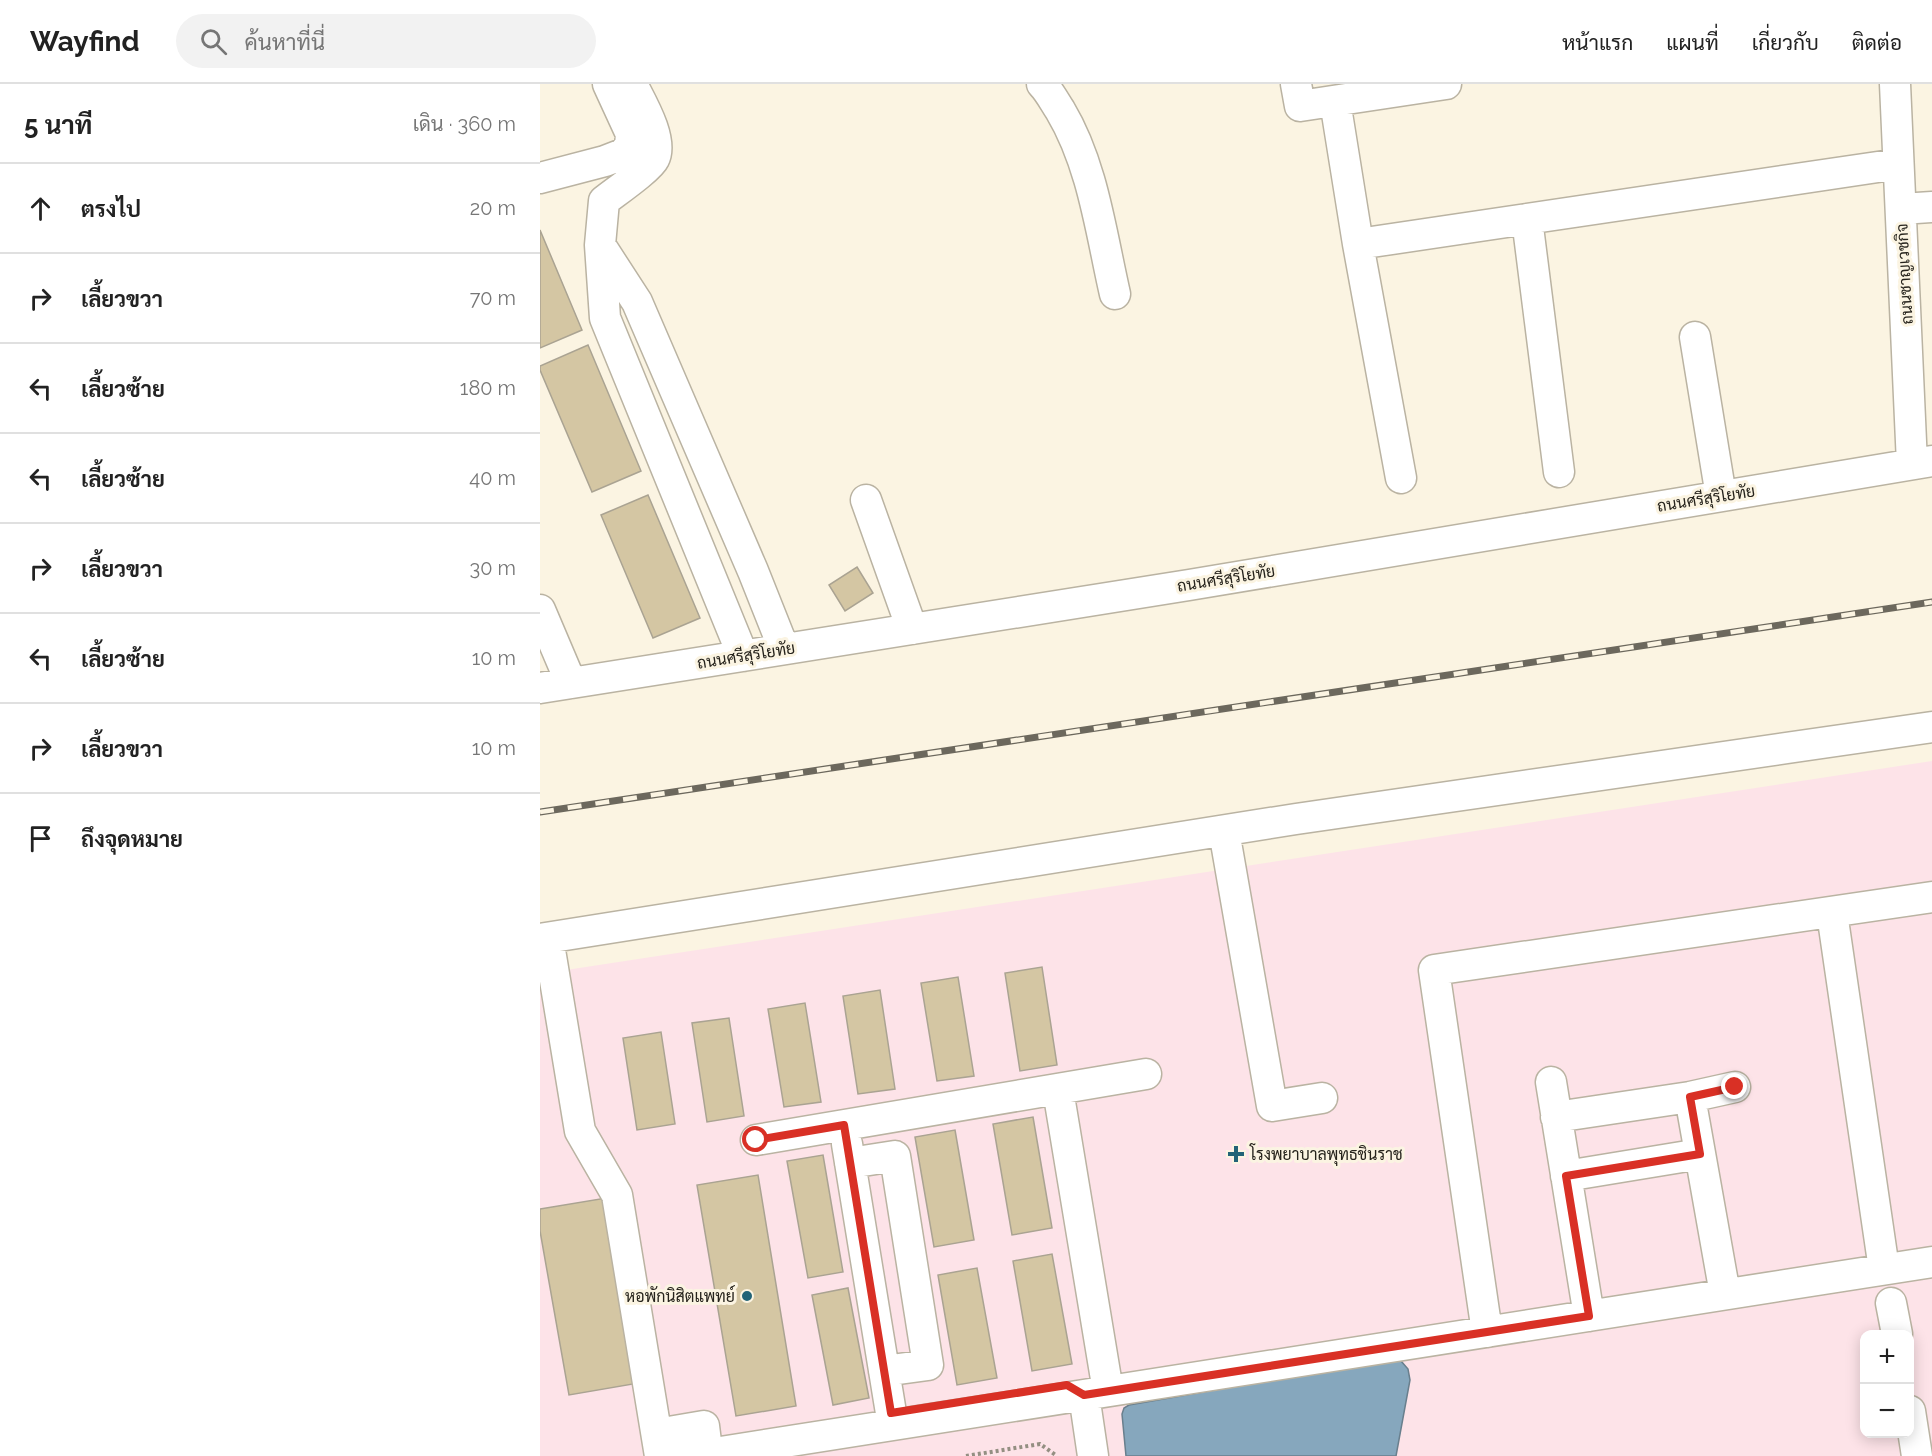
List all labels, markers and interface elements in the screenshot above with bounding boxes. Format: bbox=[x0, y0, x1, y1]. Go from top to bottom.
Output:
search box bbox=[176, 14, 596, 68]
text: Wayfind bbox=[30, 25, 140, 58]
icon: search bbox=[197, 25, 230, 58]
text: ค้นหาที่นี่ bbox=[245, 29, 325, 55]
text: หน้าแรก bbox=[1562, 30, 1633, 55]
text: แผนที่ bbox=[1666, 30, 1719, 55]
text: เกี่ยวกับ bbox=[1752, 30, 1819, 55]
text: ติดต่อ bbox=[1852, 30, 1902, 55]
text: 5 นาที bbox=[24, 110, 92, 140]
text: เดิน · 360 m bbox=[413, 112, 516, 136]
icon: ahead bbox=[24, 192, 57, 225]
text: ตรงไป bbox=[81, 196, 141, 222]
text: 20 m bbox=[470, 196, 516, 220]
street label: ถนนชาญเวชกิจ bbox=[1892, 223, 1917, 325]
icon: right bbox=[24, 282, 57, 315]
text: เลี้ยวขวา bbox=[81, 286, 163, 312]
text: 70 m bbox=[470, 286, 516, 310]
icon: left bbox=[24, 372, 57, 405]
text: เลี้ยวซ้าย bbox=[81, 376, 165, 402]
text: 180 m bbox=[460, 376, 516, 400]
icon: left bbox=[24, 462, 57, 495]
text: เลี้ยวซ้าย bbox=[81, 466, 165, 492]
text: 40 m bbox=[469, 466, 516, 490]
street label: ถนนศรีสุริโยทัย bbox=[1655, 479, 1757, 518]
icon: right bbox=[24, 552, 57, 585]
text: เลี้ยวขวา bbox=[81, 556, 163, 582]
text: 30 m bbox=[470, 556, 516, 580]
street label: ถนนศรีสุริโยทัย bbox=[1175, 559, 1277, 598]
street label: ถนนศรีสุริโยทัย bbox=[695, 636, 797, 675]
icon: left bbox=[24, 642, 57, 675]
text: เลี้ยวซ้าย bbox=[81, 646, 165, 672]
text: 10 m bbox=[472, 646, 516, 670]
icon: right bbox=[24, 732, 57, 765]
text: เลี้ยวขวา bbox=[81, 736, 163, 762]
text: 10 m bbox=[472, 736, 516, 760]
icon: arrive bbox=[24, 822, 57, 855]
text: ถึงจุดหมาย bbox=[81, 826, 183, 852]
route end bbox=[1721, 1073, 1747, 1099]
route start bbox=[742, 1126, 768, 1152]
place label: โรงพยาบาลพุทธชินราช bbox=[1249, 1143, 1403, 1166]
marker: โรงพยาบาลพุทธชินราช bbox=[1227, 1145, 1245, 1163]
place label: หอพักนิสิตแพทย์ bbox=[625, 1284, 735, 1306]
marker: หอพักนิสิตแพทย์ bbox=[740, 1289, 754, 1303]
map controls bbox=[1860, 1330, 1914, 1438]
button: + bbox=[1860, 1330, 1914, 1384]
button: − bbox=[1860, 1384, 1914, 1438]

